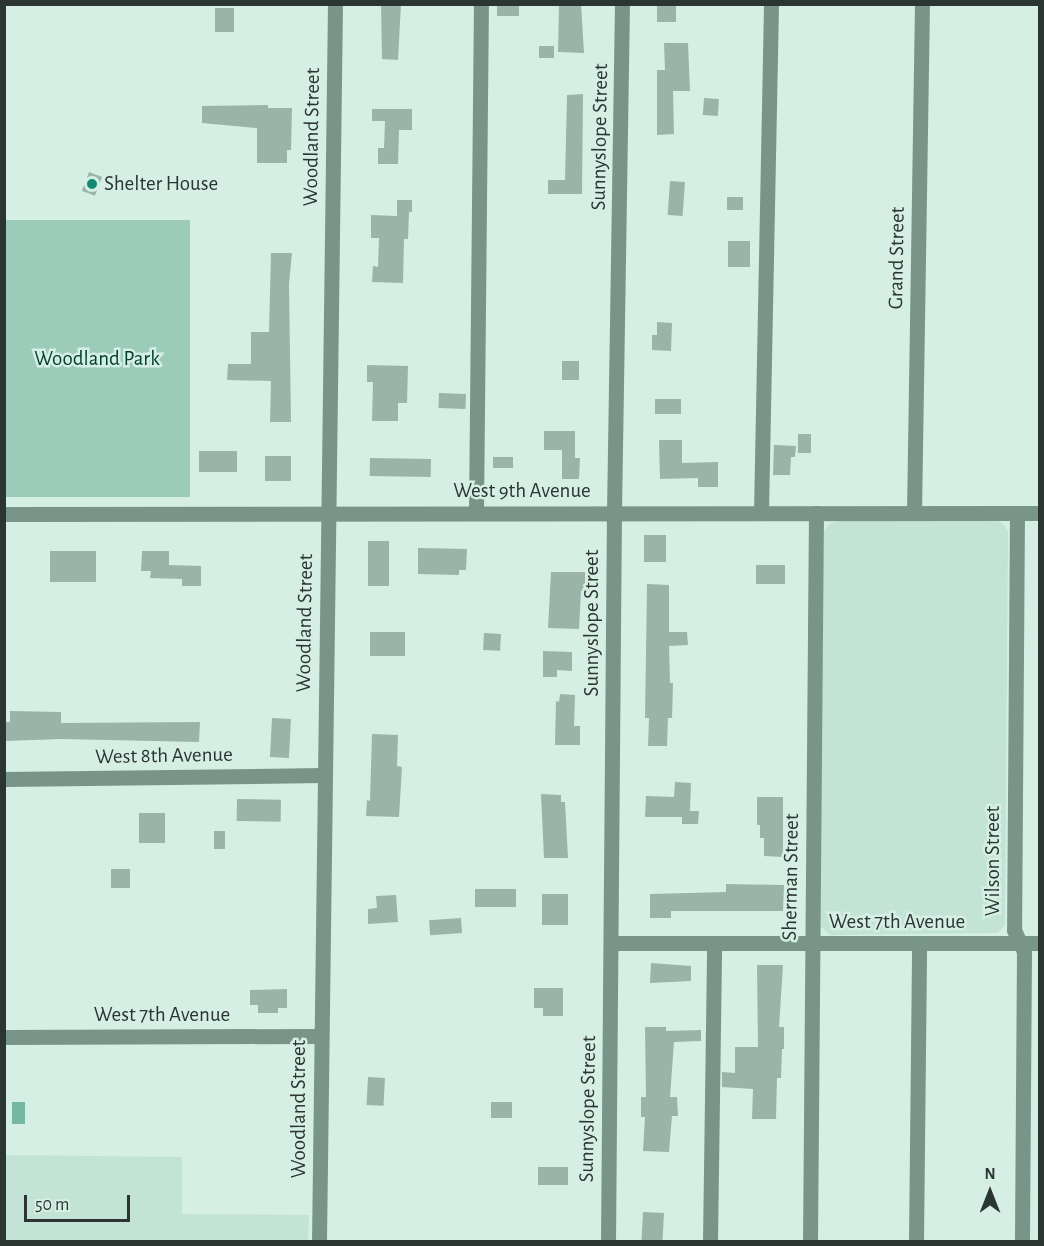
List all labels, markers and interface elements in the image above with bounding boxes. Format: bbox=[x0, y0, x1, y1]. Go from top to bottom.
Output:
street label: Sunnyslope Street bbox=[586, 63, 614, 211]
street label: Woodland Street bbox=[298, 67, 326, 207]
place label: Shelter House bbox=[104, 171, 218, 197]
marker: Shelter House bbox=[85, 177, 99, 191]
street label: Grand Street bbox=[884, 206, 910, 310]
park label: Woodland Park bbox=[34, 346, 160, 372]
street label: West 9th Avenue bbox=[453, 478, 591, 504]
street label: Sunnyslope Street bbox=[579, 550, 605, 696]
street label: Woodland Street bbox=[291, 553, 319, 693]
street label: West 8th Avenue bbox=[95, 742, 233, 770]
street label: Wilson Street bbox=[980, 806, 1006, 916]
street label: Sherman Street bbox=[777, 813, 805, 941]
street label: West 7th Avenue bbox=[829, 909, 965, 935]
street label: West 7th Avenue bbox=[94, 1002, 230, 1028]
street label: Sunnyslope Street bbox=[574, 1035, 602, 1183]
street label: Woodland Street bbox=[286, 1040, 312, 1178]
north arrow bbox=[960, 1162, 1020, 1222]
text: N bbox=[984, 1166, 996, 1182]
scale bar bbox=[27, 1183, 134, 1221]
text: 50 m bbox=[35, 1196, 69, 1214]

